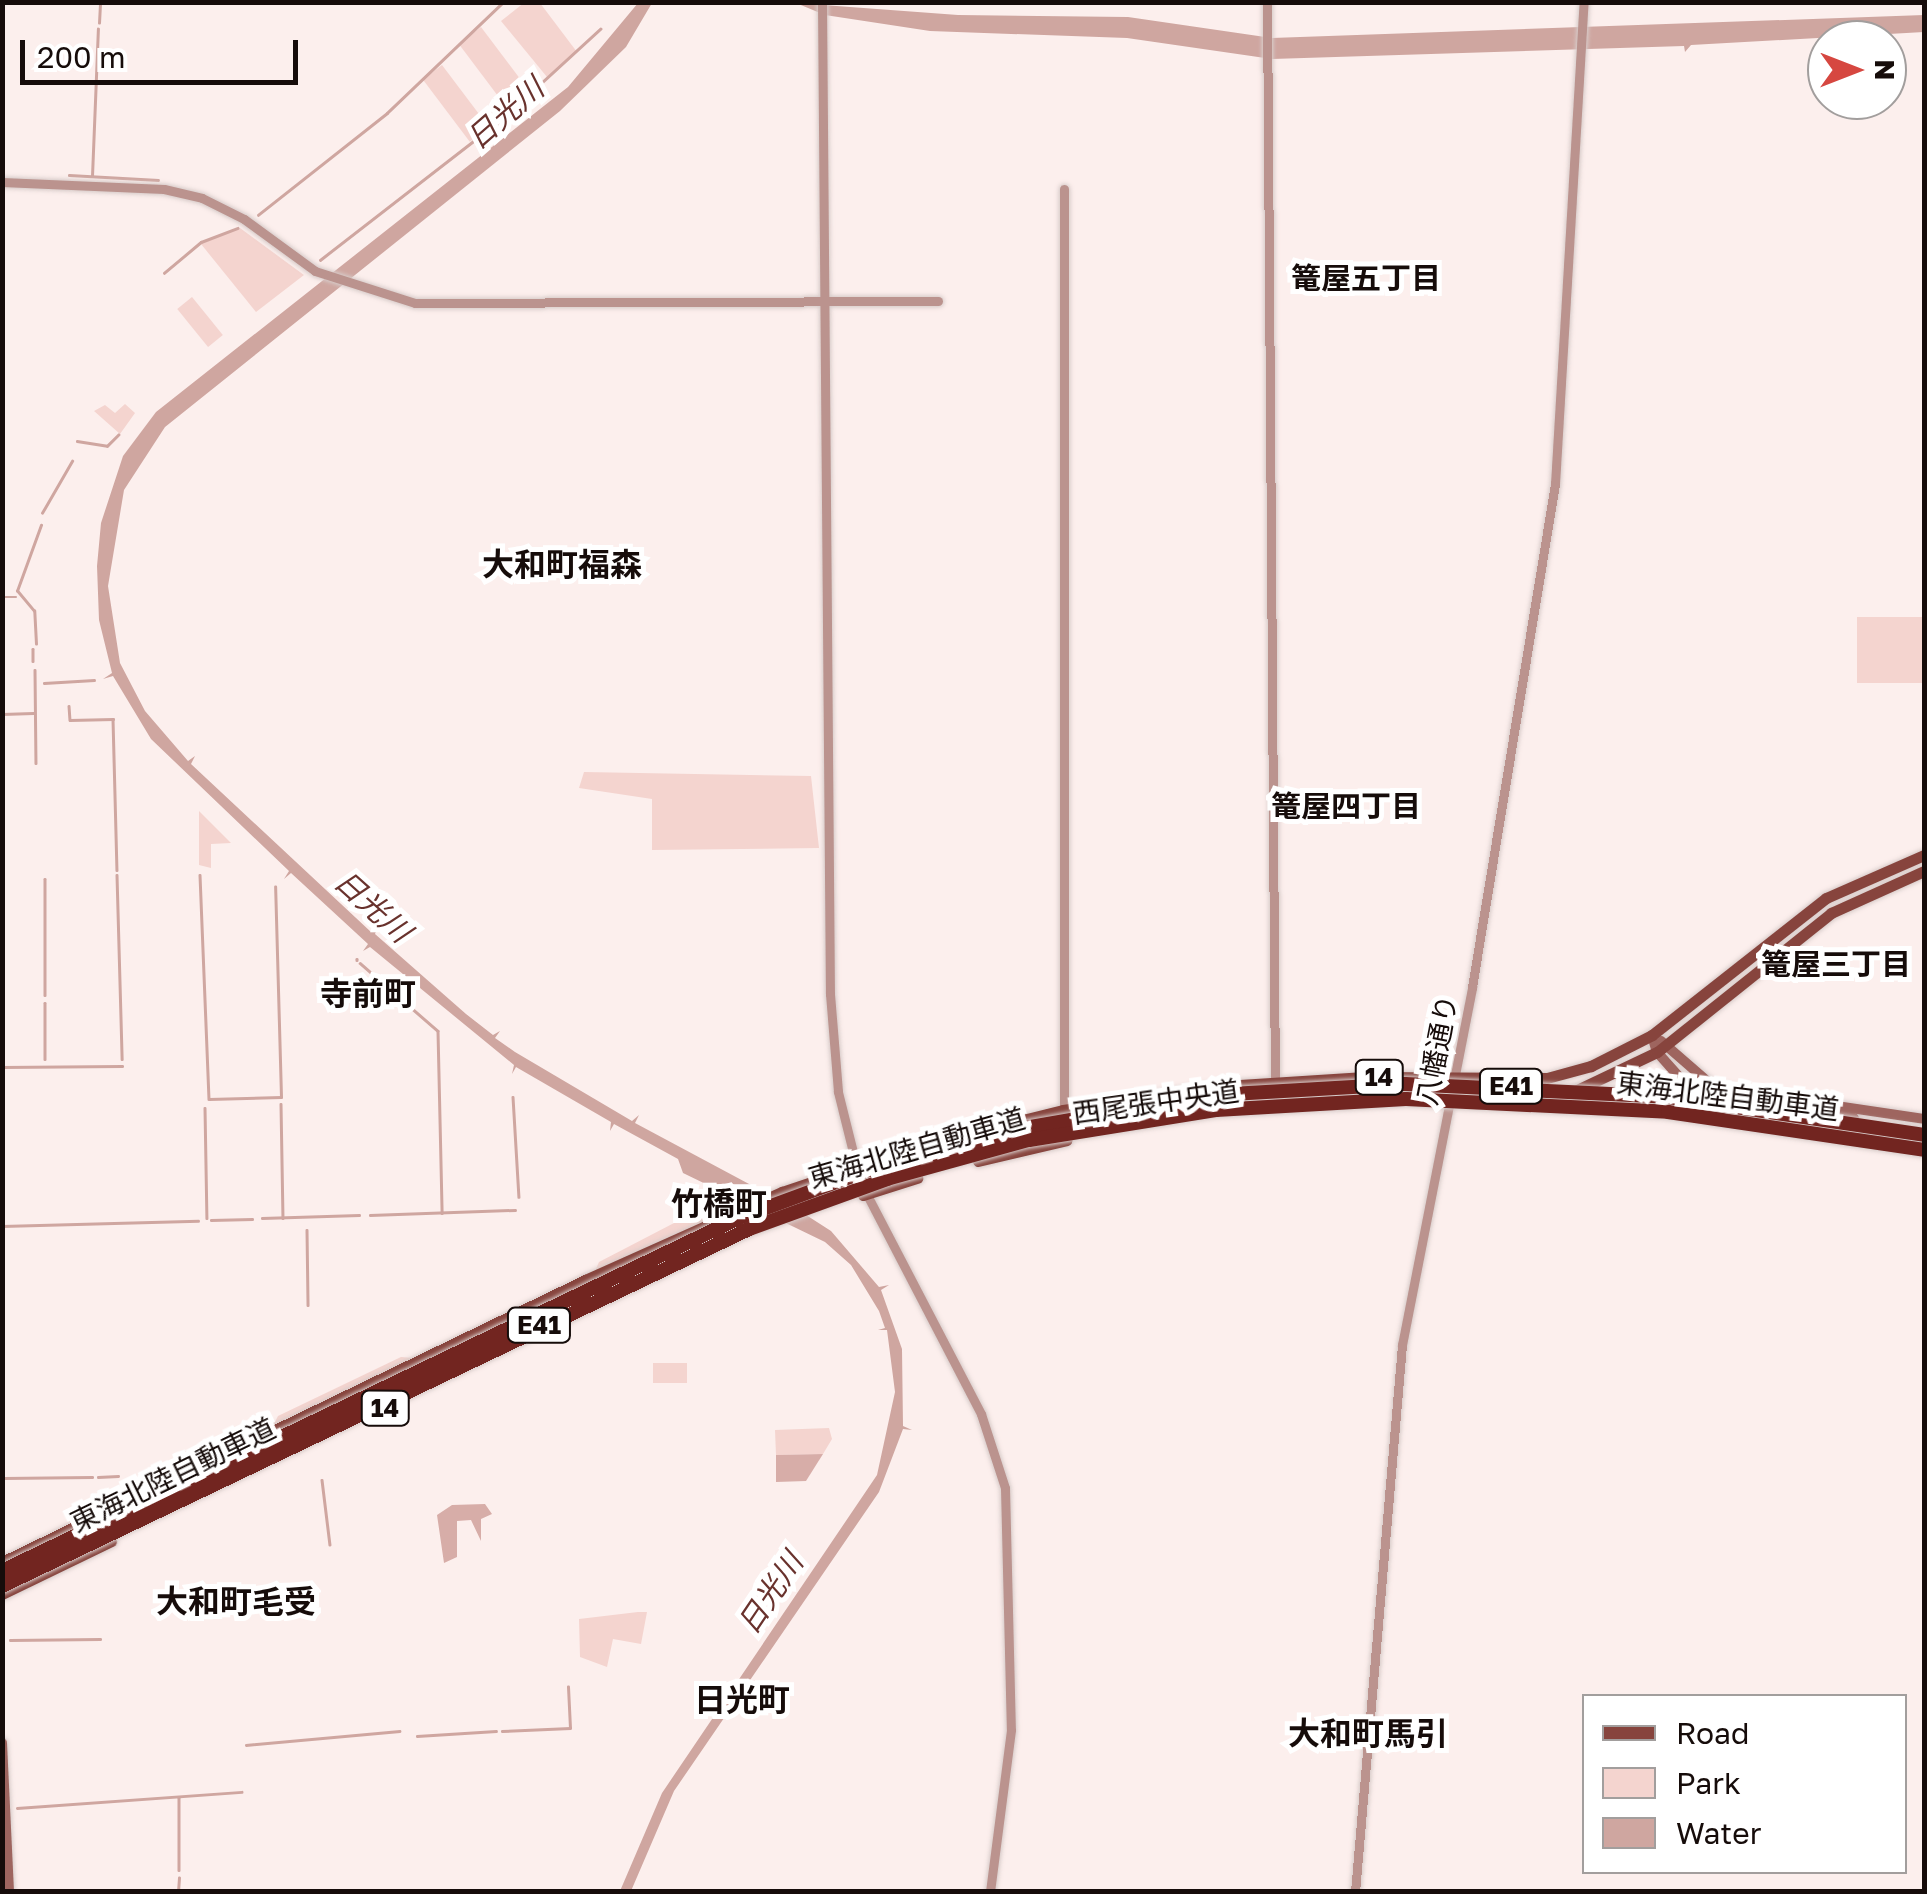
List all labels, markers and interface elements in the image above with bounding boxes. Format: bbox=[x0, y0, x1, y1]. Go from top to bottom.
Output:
scale bar bbox=[25, 20, 302, 82]
north arrow bbox=[1807, 20, 1907, 120]
text: 200 m bbox=[37, 39, 126, 75]
text: N bbox=[1869, 59, 1902, 81]
water label: 日光川 bbox=[459, 70, 551, 156]
district label: 篭屋五丁目 bbox=[1291, 260, 1441, 296]
district label: 大和町福森 bbox=[482, 545, 642, 583]
district label: 篭屋四丁目 bbox=[1271, 788, 1421, 824]
water label: 日光川 bbox=[328, 863, 418, 949]
district label: 篭屋三丁目 bbox=[1761, 946, 1911, 982]
district label: 寺前町 bbox=[320, 974, 416, 1012]
street label: 八幡通り bbox=[1410, 992, 1464, 1108]
road number: 14 bbox=[1354, 1057, 1404, 1097]
road number: E41 bbox=[1478, 1066, 1544, 1106]
street label: 東海北陸自動車道 bbox=[1615, 1066, 1841, 1126]
street label: 西尾張中央道 bbox=[1070, 1074, 1242, 1130]
street label: 東海北陸自動車道 bbox=[805, 1101, 1029, 1195]
district label: 竹橋町 bbox=[671, 1184, 767, 1222]
road number: E41 bbox=[506, 1305, 572, 1345]
road number: 14 bbox=[360, 1388, 410, 1428]
street label: 東海北陸自動車道 bbox=[65, 1411, 281, 1539]
water label: 日光川 bbox=[730, 1546, 810, 1640]
district label: 大和町毛受 bbox=[156, 1582, 316, 1620]
district label: 日光町 bbox=[694, 1680, 790, 1718]
legend bbox=[1582, 1694, 1907, 1874]
district label: 大和町馬引 bbox=[1288, 1714, 1448, 1752]
text: Road bbox=[1676, 1715, 1750, 1751]
text: Park bbox=[1676, 1765, 1741, 1801]
text: Water bbox=[1676, 1815, 1761, 1851]

